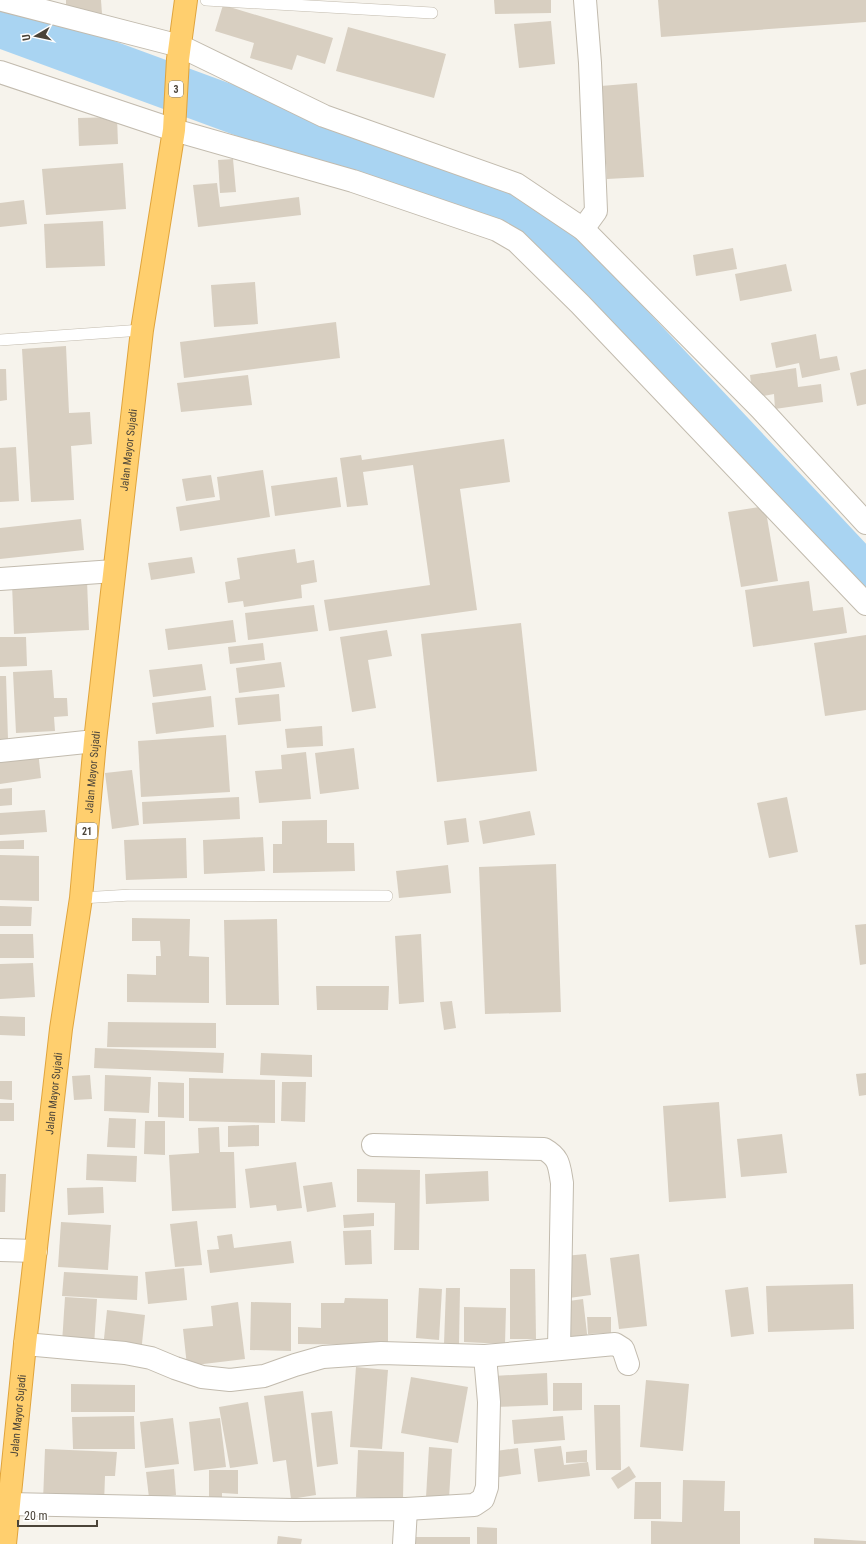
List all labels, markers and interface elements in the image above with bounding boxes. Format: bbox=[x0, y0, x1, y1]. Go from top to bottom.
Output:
north arrow bbox=[16, 16, 56, 56]
text: U bbox=[20, 33, 34, 42]
road number: 3 bbox=[169, 81, 183, 97]
street label: Jalan Mayor Sujadi bbox=[117, 408, 139, 492]
street label: Jalan Mayor Sujadi bbox=[82, 730, 103, 814]
road number: 21 bbox=[77, 823, 97, 839]
street label: Jalan Mayor Sujadi bbox=[42, 1052, 65, 1135]
street label: Jalan Mayor Sujadi bbox=[7, 1374, 28, 1457]
scale bar bbox=[18, 1502, 97, 1528]
text: 20 m bbox=[24, 1509, 48, 1523]

